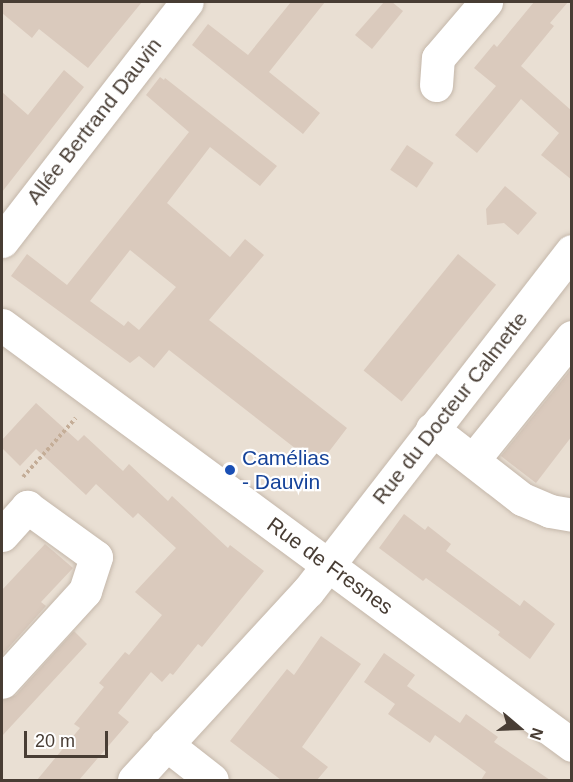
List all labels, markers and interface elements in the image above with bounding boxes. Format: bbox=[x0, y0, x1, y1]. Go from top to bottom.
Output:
street label: Allée Bertrand Dauvin bbox=[21, 33, 167, 209]
street label: Rue du Docteur Calmette bbox=[367, 307, 533, 509]
place label: Camélias - Dauvin bbox=[242, 445, 330, 495]
marker: Camélias - Dauvin bbox=[223, 463, 237, 477]
street label: Rue de Fresnes bbox=[262, 512, 398, 620]
north arrow bbox=[489, 698, 549, 758]
scale bar bbox=[27, 719, 111, 757]
text: N bbox=[527, 726, 546, 742]
text: 20 m bbox=[35, 731, 75, 751]

